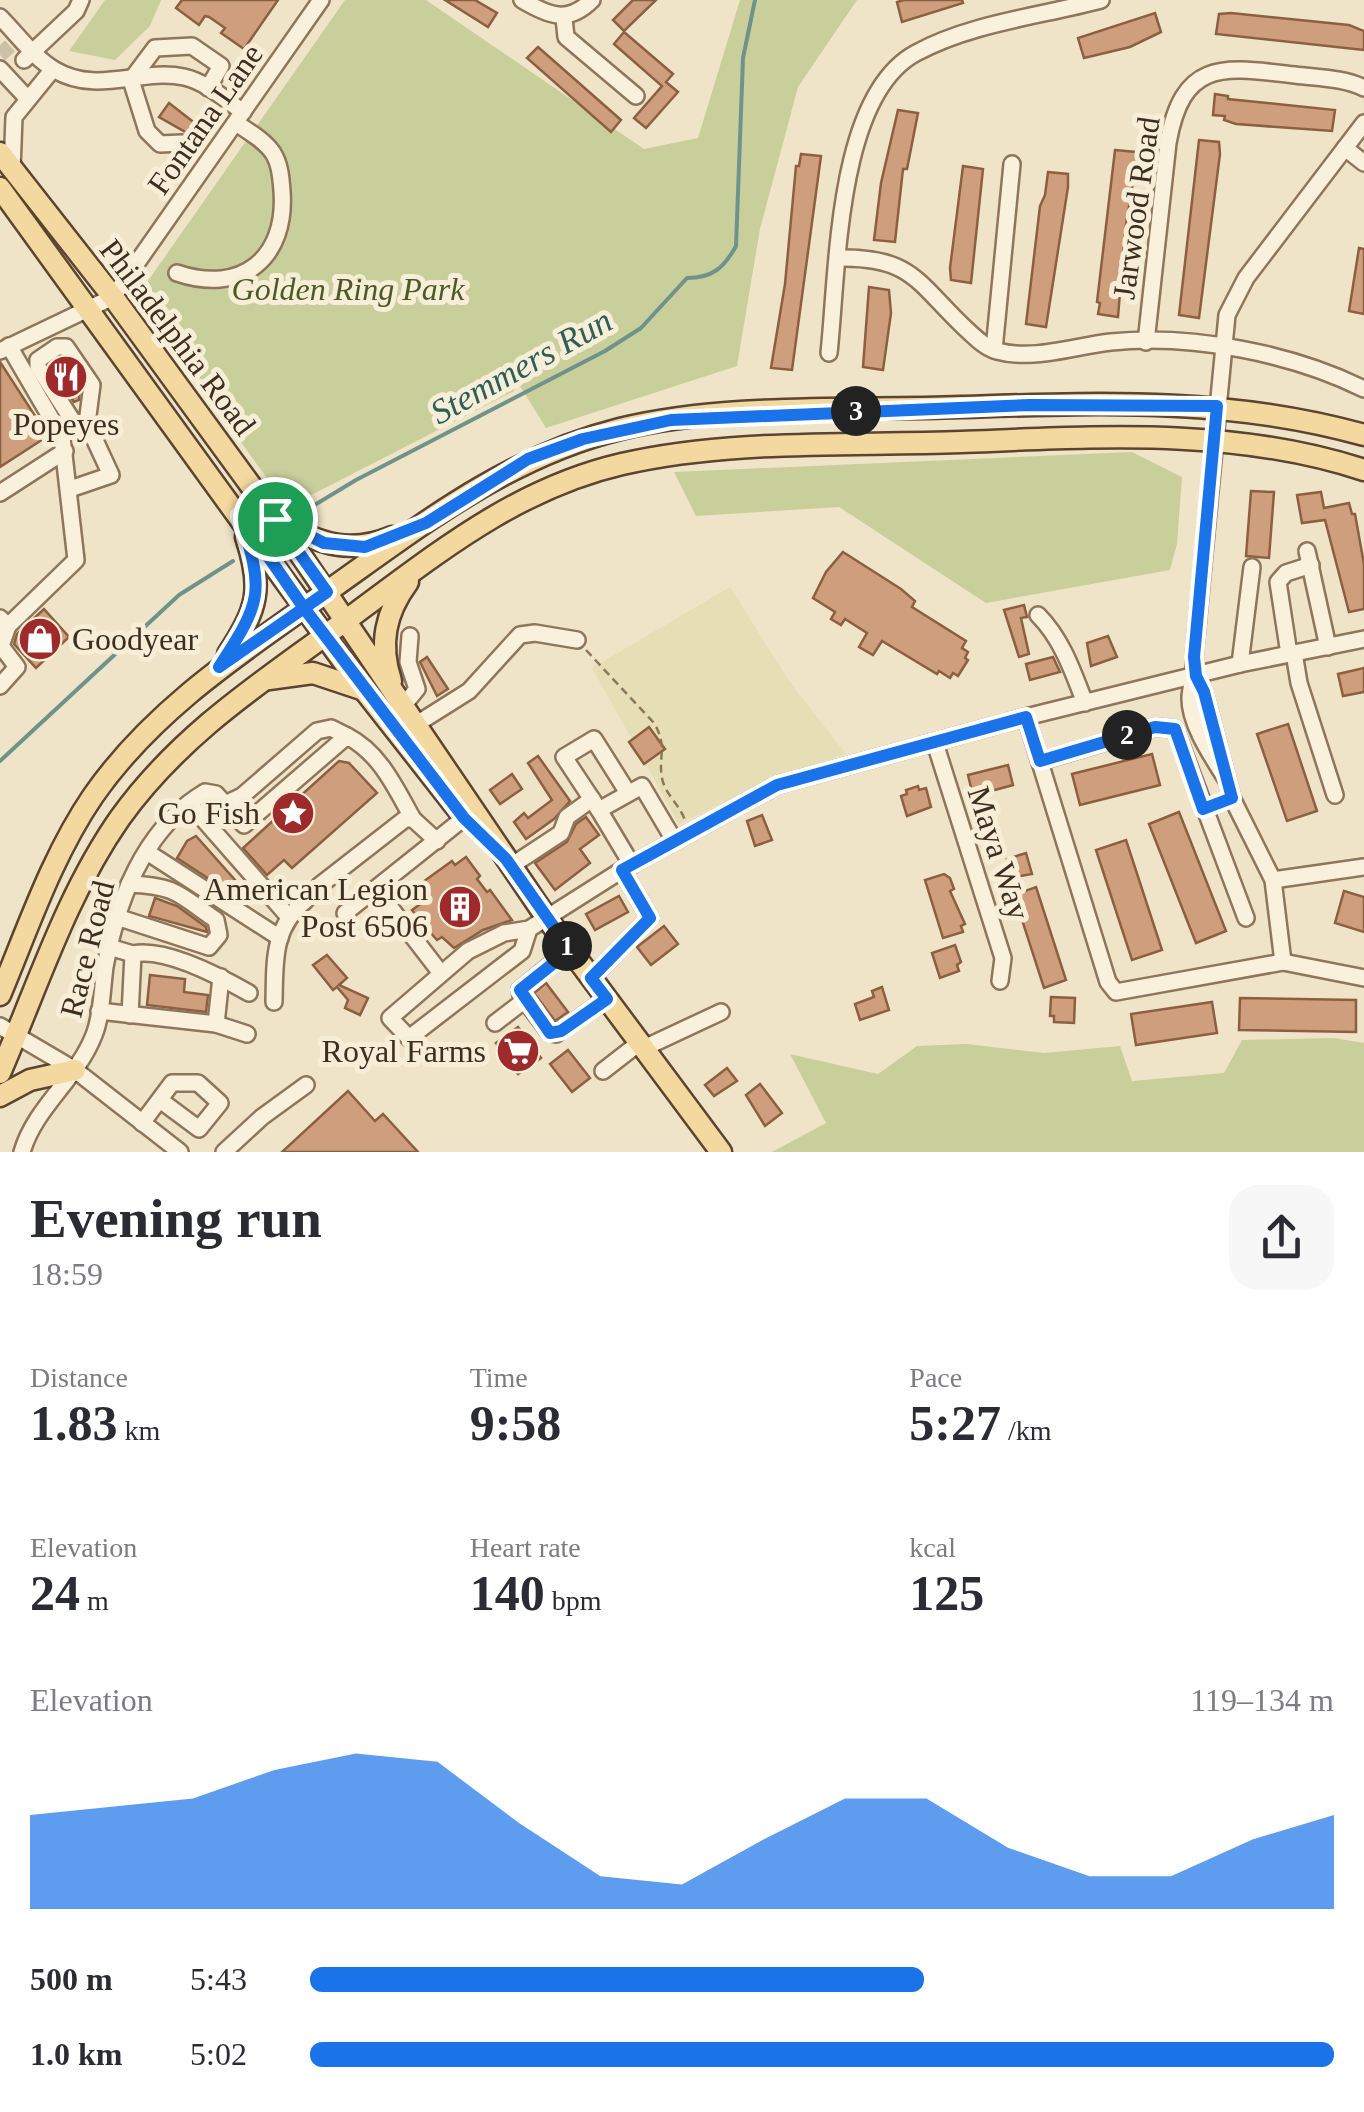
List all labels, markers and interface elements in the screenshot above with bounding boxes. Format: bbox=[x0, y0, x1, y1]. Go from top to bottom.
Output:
street label: Fontana Lane bbox=[140, 37, 270, 201]
street label: Jarwood Road bbox=[1105, 114, 1167, 302]
street label: Philadelphia Road bbox=[93, 232, 263, 442]
park label: Golden Ring Park bbox=[232, 271, 465, 307]
water label: Stemmers Run bbox=[424, 301, 619, 432]
restaurant icon: Popeyes bbox=[43, 354, 89, 400]
pin: 3 bbox=[831, 386, 881, 436]
text: 3 bbox=[849, 395, 863, 426]
place label: Popeyes bbox=[13, 406, 119, 442]
pin bbox=[233, 477, 318, 562]
icon: arrive bbox=[248, 492, 303, 547]
shop icon: Goodyear bbox=[17, 616, 63, 662]
place label: Goodyear bbox=[72, 621, 199, 657]
pin: 2 bbox=[1102, 710, 1152, 760]
text: 2 bbox=[1120, 719, 1134, 750]
street label: Maya Way bbox=[961, 782, 1037, 924]
place icon: Go Fish bbox=[270, 790, 316, 836]
place label: Go Fish bbox=[158, 795, 260, 831]
place label: American Legion Post 6506 bbox=[203, 871, 428, 944]
street label: Race Road bbox=[53, 877, 121, 1021]
building icon: American Legion Post 6506 bbox=[437, 884, 483, 930]
pin: 1 bbox=[542, 921, 592, 971]
text: 1 bbox=[560, 930, 574, 961]
supermarket icon: Royal Farms bbox=[495, 1028, 541, 1074]
place label: Royal Farms bbox=[322, 1033, 486, 1069]
button: share bbox=[1229, 1185, 1334, 1290]
text: Evening run bbox=[30, 1188, 322, 1249]
text: 18:59 bbox=[30, 1256, 103, 1292]
text: Distance bbox=[30, 1362, 128, 1393]
text: Time bbox=[470, 1362, 528, 1393]
text: Pace bbox=[909, 1362, 962, 1393]
text: 1.83 bbox=[30, 1395, 118, 1451]
text: 9:58 bbox=[470, 1395, 561, 1451]
text: 5:27 bbox=[909, 1395, 1001, 1451]
text: km bbox=[118, 1415, 160, 1446]
text: /km bbox=[1001, 1415, 1052, 1446]
text: Elevation bbox=[30, 1532, 137, 1563]
text: Heart rate bbox=[470, 1532, 581, 1563]
text: kcal bbox=[909, 1532, 956, 1563]
text: 24 bbox=[30, 1565, 80, 1621]
text: 140 bbox=[470, 1565, 545, 1621]
text: 125 bbox=[909, 1565, 984, 1621]
text: m bbox=[80, 1585, 109, 1616]
text: bpm bbox=[545, 1585, 601, 1616]
text: Elevation bbox=[30, 1682, 153, 1718]
text: 119–134 m bbox=[1190, 1682, 1334, 1718]
text: 500 m bbox=[30, 1961, 113, 1997]
text: 5:43 bbox=[190, 1961, 247, 1997]
text: 1.0 km bbox=[30, 2036, 122, 2072]
text: 5:02 bbox=[190, 2036, 247, 2072]

